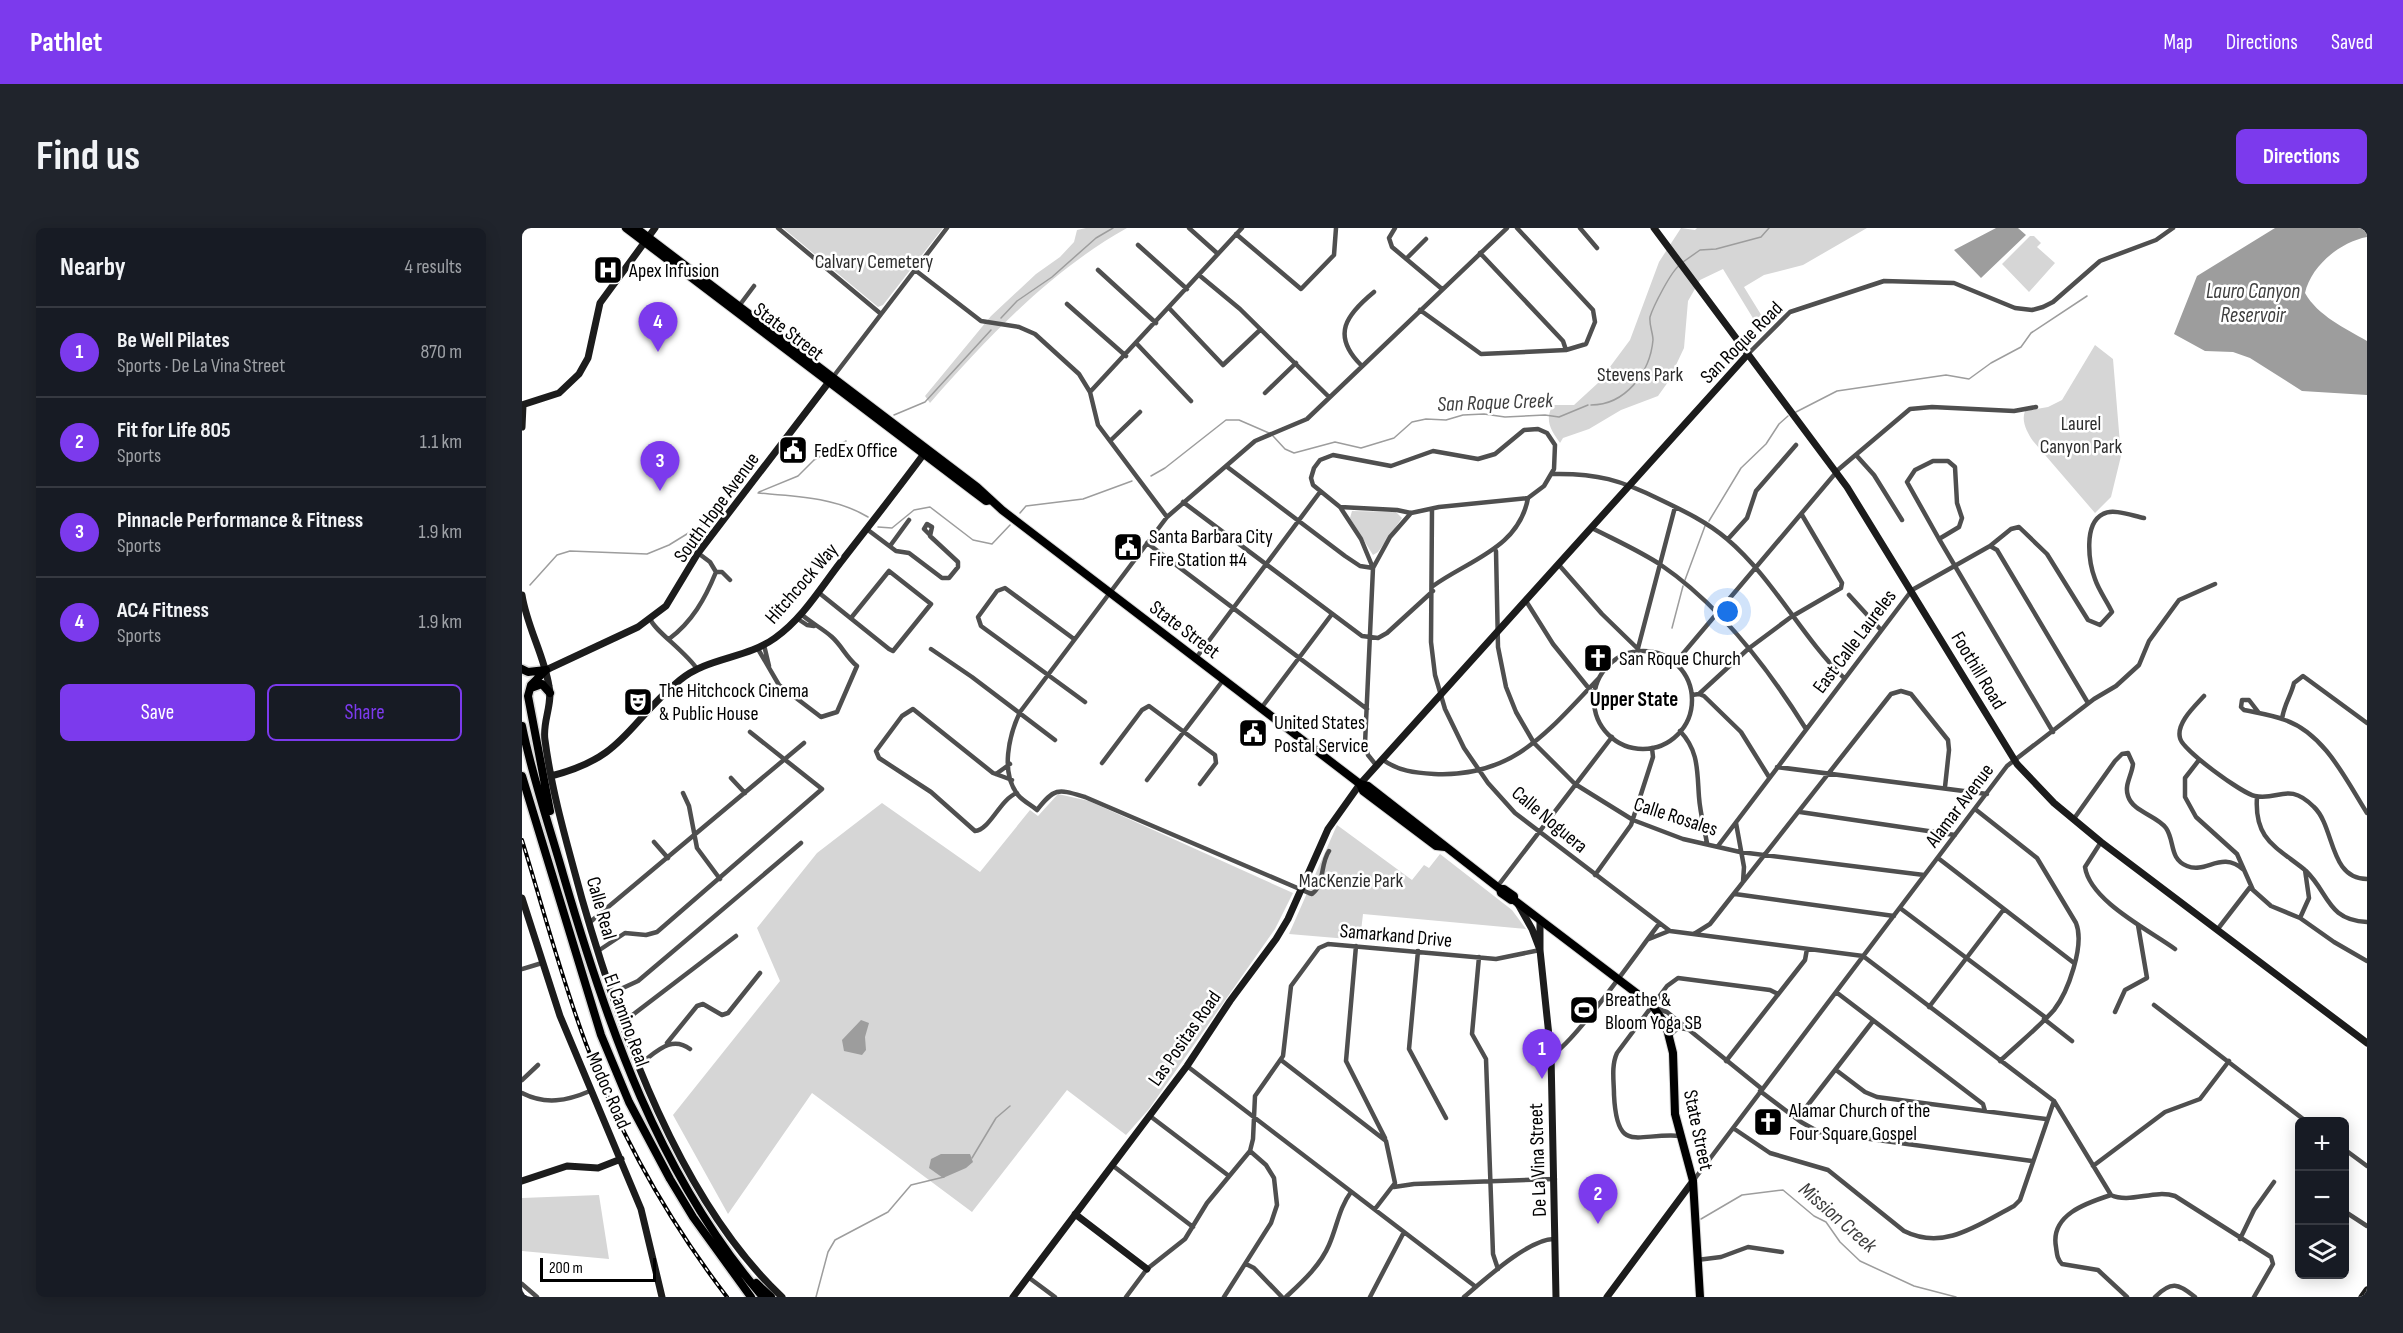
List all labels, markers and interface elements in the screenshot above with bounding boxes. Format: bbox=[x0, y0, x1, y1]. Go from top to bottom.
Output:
text: Pathlet bbox=[30, 26, 102, 59]
text: Map bbox=[2163, 30, 2193, 55]
text: Directions bbox=[2226, 30, 2298, 55]
text: Saved bbox=[2331, 30, 2373, 55]
button: Directions bbox=[2236, 129, 2367, 184]
text: Find us bbox=[36, 131, 140, 182]
park label: Calvary Cemetery bbox=[815, 250, 934, 274]
text: Nearby bbox=[60, 252, 126, 283]
hospital icon: Apex Infusion bbox=[592, 254, 624, 286]
text: 4 results bbox=[405, 255, 462, 279]
place label: Apex Infusion bbox=[628, 259, 719, 283]
water label: Lauro Canyon Reservoir bbox=[2206, 279, 2300, 328]
street label: San Roque Road bbox=[1696, 297, 1788, 389]
street label: State Street bbox=[749, 298, 828, 366]
pin: 4 bbox=[638, 302, 678, 352]
text: Be Well Pilates bbox=[117, 327, 230, 354]
text: 1 bbox=[76, 340, 83, 364]
text: 870 m bbox=[420, 340, 462, 364]
text: Sports · De La Vina Street bbox=[117, 354, 285, 378]
park label: Stevens Park bbox=[1597, 363, 1683, 387]
water label: San Roque Creek bbox=[1437, 388, 1554, 417]
park label: Laurel Canyon Park bbox=[2040, 412, 2123, 459]
text: Fit for Life 805 bbox=[117, 417, 231, 444]
text: 2 bbox=[75, 430, 84, 454]
text: 1.1 km bbox=[420, 430, 462, 454]
public building icon: FedEx Office bbox=[777, 434, 809, 466]
place label: FedEx Office bbox=[814, 439, 898, 463]
pin: 3 bbox=[640, 442, 680, 491]
text: Sports bbox=[117, 444, 161, 468]
street label: South Hope Avenue bbox=[669, 448, 765, 567]
text: Pinnacle Performance & Fitness bbox=[117, 507, 363, 534]
text: 3 bbox=[75, 520, 84, 544]
text: 1.9 km bbox=[419, 520, 462, 544]
place label: Santa Barbara City Fire Station #4 bbox=[1149, 525, 1273, 572]
public building icon: Santa Barbara City Fire Station #4 bbox=[1112, 531, 1144, 563]
text: Sports bbox=[117, 534, 161, 558]
street label: Hitchcock Way bbox=[760, 538, 844, 629]
street label: East Calle Laureles bbox=[1808, 585, 1902, 698]
street label: State Street bbox=[1145, 596, 1224, 664]
text: AC4 Fitness bbox=[117, 597, 209, 624]
your location bbox=[1713, 597, 1742, 626]
text: 4 bbox=[75, 610, 84, 634]
text: 1.9 km bbox=[419, 610, 462, 634]
text: Sports bbox=[117, 624, 161, 648]
street label: Foothill Road bbox=[1946, 627, 2011, 714]
church icon: San Roque Church bbox=[1582, 642, 1614, 674]
place label: San Roque Church bbox=[1619, 647, 1741, 671]
place label: The Hitchcock Cinema & Public House bbox=[659, 679, 809, 726]
button: Save bbox=[60, 684, 255, 741]
button: Share bbox=[267, 684, 462, 741]
theatre icon: The Hitchcock Cinema & Public House bbox=[622, 686, 654, 718]
district label: Upper State bbox=[1590, 687, 1678, 712]
place label: United States Postal Service bbox=[1274, 711, 1368, 758]
public building icon: United States Postal Service bbox=[1237, 717, 1269, 749]
street label: Alamar Avenue bbox=[1920, 759, 1999, 853]
street label: Calle Noguera bbox=[1507, 781, 1592, 858]
street label: Calle Rosales bbox=[1631, 792, 1721, 842]
park label: MacKenzie Park bbox=[1299, 869, 1403, 893]
street label: Calle Real bbox=[581, 874, 621, 942]
street label: Samarkand Drive bbox=[1339, 919, 1453, 953]
street label: El Camino Real bbox=[598, 971, 654, 1070]
street label: Las Positas Road bbox=[1143, 986, 1226, 1091]
place label: Breathe & Bloom Yoga SB bbox=[1605, 988, 1702, 1035]
sports icon: Breathe & Bloom Yoga SB bbox=[1568, 994, 1600, 1026]
pin: 1 bbox=[1522, 1030, 1562, 1079]
street label: Modoc Road bbox=[581, 1048, 636, 1132]
street label: State Street bbox=[1678, 1088, 1718, 1173]
place label: Alamar Church of the Four Square Gospel bbox=[1788, 1099, 1930, 1146]
street label: De La Vina Street bbox=[1524, 1103, 1552, 1217]
church icon: Alamar Church of the Four Square Gospel bbox=[1752, 1106, 1784, 1138]
map controls bbox=[2295, 1117, 2349, 1279]
button: + bbox=[2295, 1117, 2349, 1171]
button: − bbox=[2295, 1171, 2349, 1225]
pin: 2 bbox=[1578, 1174, 1618, 1224]
water label: Mission Creek bbox=[1794, 1177, 1883, 1259]
button: layers bbox=[2295, 1225, 2349, 1279]
scale bar bbox=[540, 1255, 656, 1282]
text: 200 m bbox=[549, 1259, 583, 1278]

